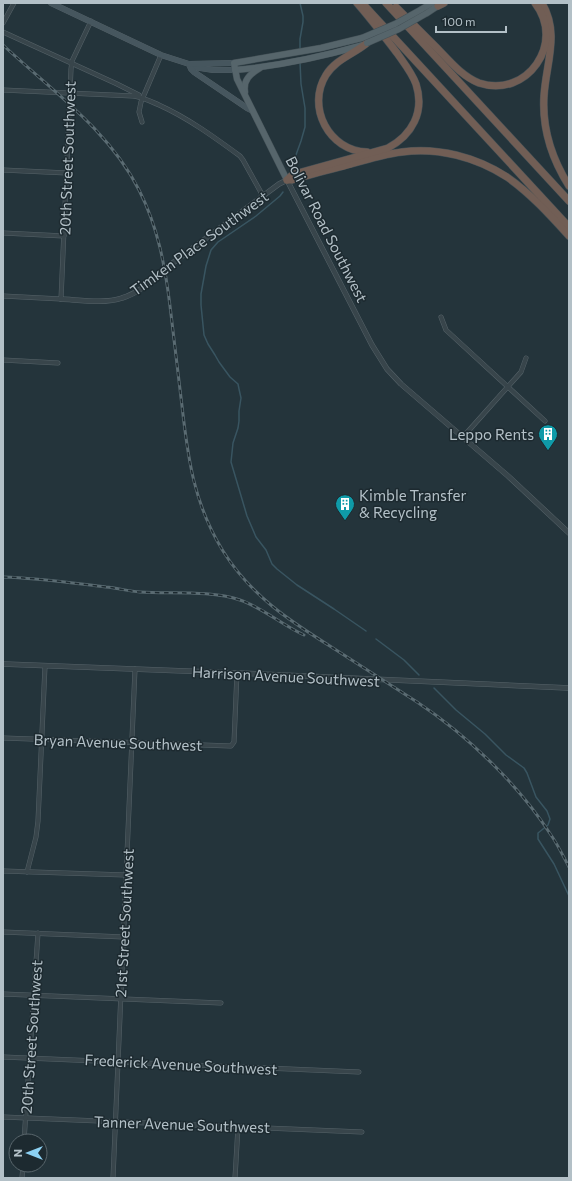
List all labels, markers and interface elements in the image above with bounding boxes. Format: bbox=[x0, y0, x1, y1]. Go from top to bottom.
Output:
scale bar bbox=[436, 8, 506, 34]
text: 100 m bbox=[442, 14, 476, 28]
street label: 20th Street Southwest bbox=[55, 81, 79, 235]
street label: Bolivar Road Southwest bbox=[282, 153, 372, 305]
street label: Timken Place Southwest bbox=[126, 187, 272, 299]
building icon: Leppo Rents bbox=[537, 423, 559, 451]
place label: Leppo Rents bbox=[449, 425, 534, 443]
place label: Kimble Transfer & Recycling bbox=[359, 486, 466, 521]
building icon: Kimble Transfer & Recycling bbox=[334, 493, 356, 521]
street label: Harrison Avenue Southwest bbox=[191, 662, 381, 690]
street label: Bryan Avenue Southwest bbox=[33, 730, 203, 754]
street label: 21st Street Southwest bbox=[111, 848, 137, 998]
street label: 20th Street Southwest bbox=[17, 959, 45, 1115]
street label: Frederick Avenue Southwest bbox=[84, 1050, 278, 1078]
street label: Tanner Avenue Southwest bbox=[94, 1112, 270, 1136]
north arrow bbox=[8, 1133, 48, 1173]
text: N bbox=[11, 1149, 24, 1157]

